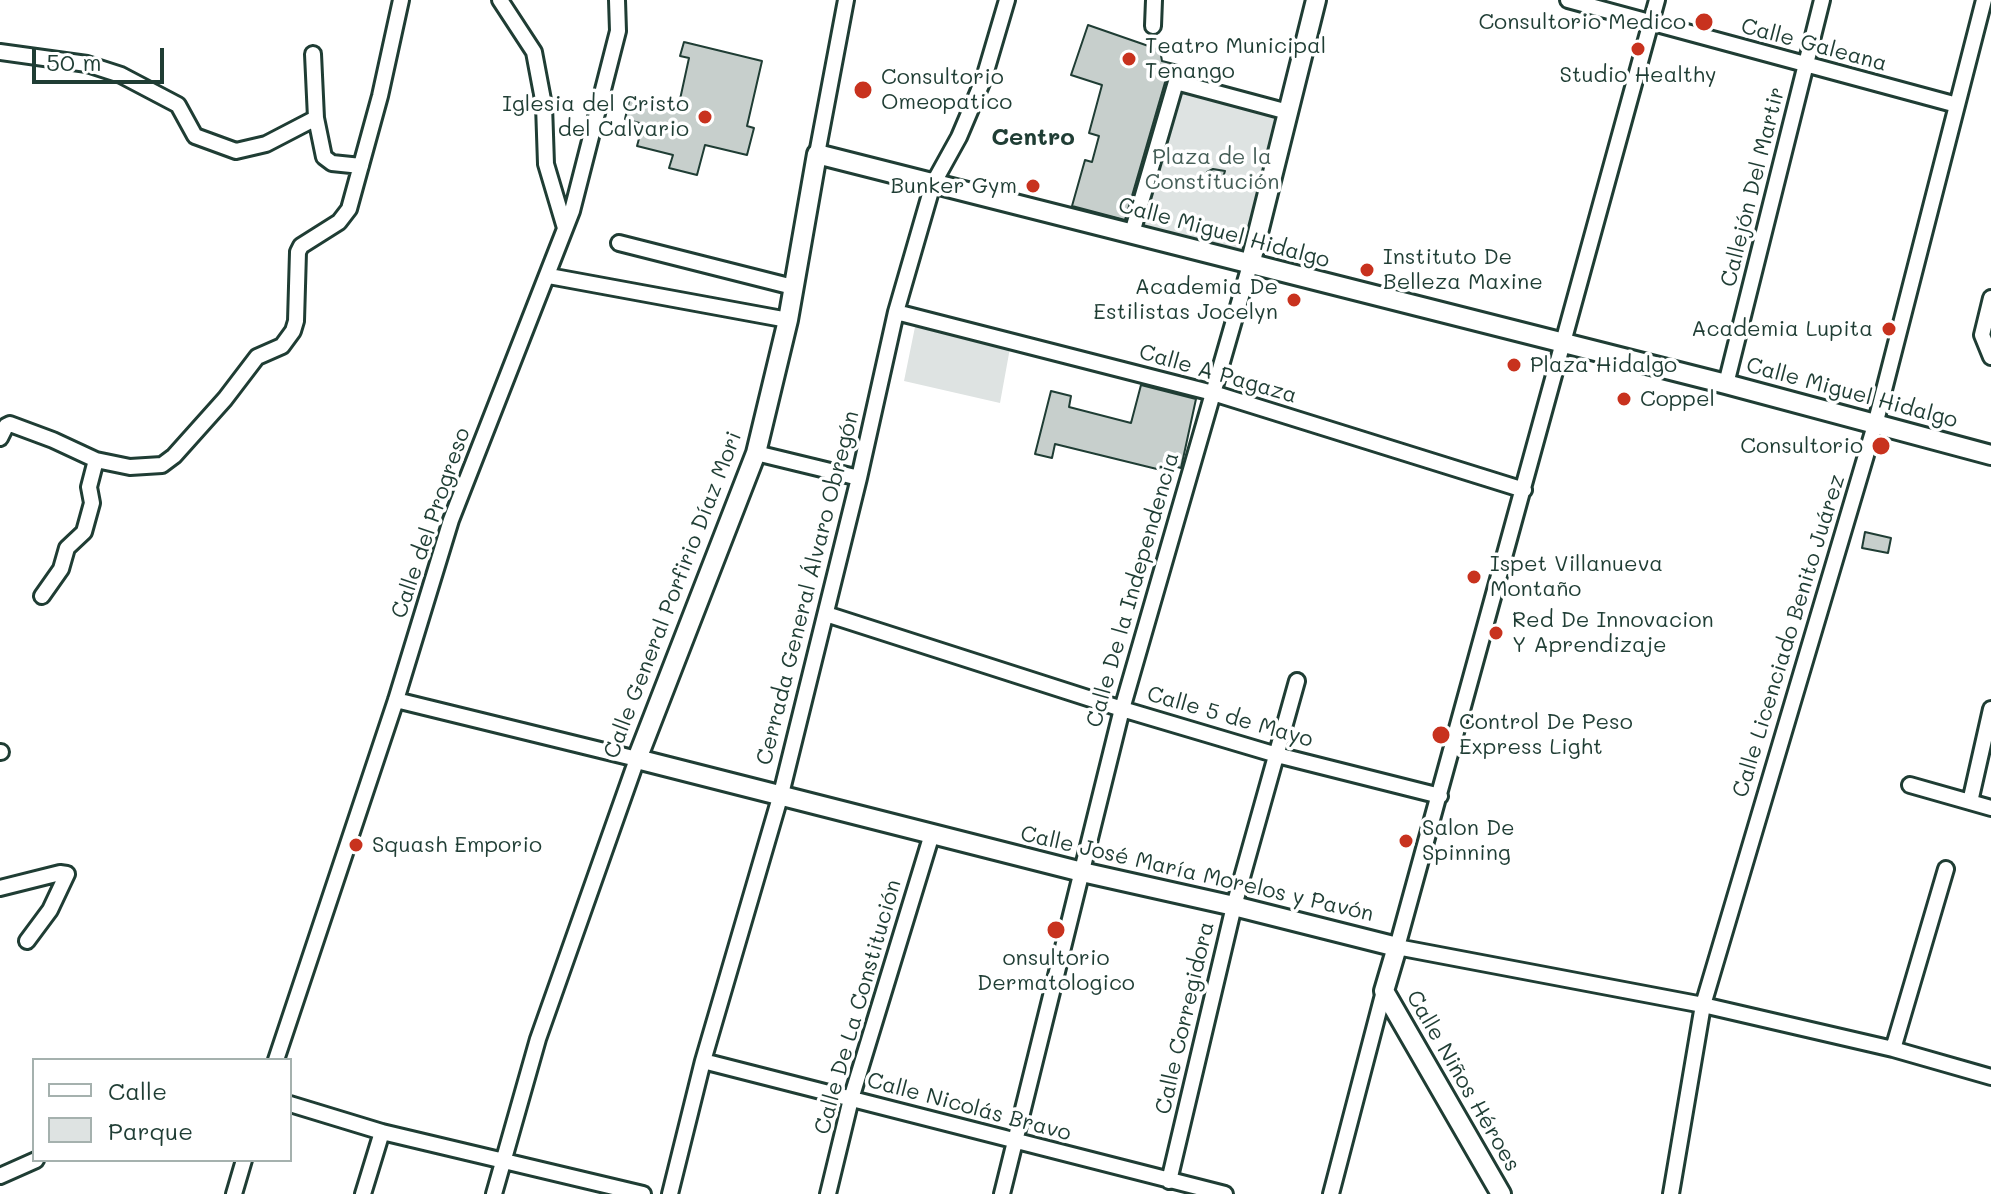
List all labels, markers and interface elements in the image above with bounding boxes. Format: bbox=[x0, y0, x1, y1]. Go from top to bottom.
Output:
place label: Consultorio Medico bbox=[1478, 9, 1686, 35]
marker: Consultorio Medico bbox=[1693, 11, 1715, 33]
street label: Calle Galeana bbox=[1738, 13, 1890, 77]
scale bar bbox=[36, 32, 168, 82]
place label: Teatro Municipal Tenango bbox=[1145, 33, 1326, 84]
marker: Studio Healthy bbox=[1629, 40, 1647, 58]
text: 50 m bbox=[46, 46, 102, 77]
marker: Teatro Municipal Tenango bbox=[1120, 50, 1138, 68]
place label: Studio Healthy bbox=[1560, 62, 1716, 88]
place label: Consultorio Omeopatico bbox=[881, 64, 1012, 116]
marker: Consultorio Omeopatico bbox=[852, 79, 874, 101]
street label: Callejón Del Martir bbox=[1715, 84, 1791, 290]
place label: Iglesia del Cristo del Calvario bbox=[502, 91, 689, 142]
marker: Iglesia del Cristo del Calvario bbox=[696, 108, 714, 126]
district label: Centro bbox=[991, 124, 1075, 152]
park label: Plaza de la Constitución bbox=[1145, 144, 1279, 196]
place label: Bunker Gym bbox=[890, 173, 1017, 199]
marker: Bunker Gym bbox=[1024, 177, 1042, 195]
street label: Calle Miguel Hidalgo bbox=[1115, 192, 1333, 274]
place label: Instituto De Belleza Maxine bbox=[1383, 244, 1543, 296]
marker: Instituto De Belleza Maxine bbox=[1358, 261, 1376, 279]
place label: Academia De Estilistas Jocelyn bbox=[1093, 274, 1278, 326]
marker: Academia De Estilistas Jocelyn bbox=[1285, 291, 1303, 309]
place label: Academia Lupita bbox=[1691, 316, 1873, 342]
marker: Academia Lupita bbox=[1880, 320, 1898, 338]
street label: Calle A Pagaza bbox=[1136, 339, 1300, 409]
place label: Plaza Hidalgo bbox=[1530, 352, 1677, 378]
street label: Calle Miguel Hidalgo bbox=[1743, 352, 1961, 434]
marker: Plaza Hidalgo bbox=[1505, 356, 1523, 374]
place label: Coppel bbox=[1640, 386, 1715, 412]
marker: Coppel bbox=[1615, 390, 1633, 408]
street label: Cerrada General Álvaro Obregón bbox=[751, 408, 865, 768]
street label: Calle del Progreso bbox=[386, 424, 476, 622]
street label: Calle General Porfirio Díaz Mori bbox=[598, 428, 748, 762]
place label: Consultorio bbox=[1740, 433, 1863, 459]
marker: Consultorio bbox=[1870, 435, 1892, 457]
street label: Calle De la Independencia bbox=[1081, 449, 1185, 731]
street label: Calle Licenciado Benito Juárez bbox=[1727, 471, 1851, 801]
place label: Ispet Villanueva Montaño bbox=[1490, 551, 1663, 602]
marker: Ispet Villanueva Montaño bbox=[1465, 568, 1483, 586]
place label: Red De Innovacion Y Aprendizaje bbox=[1512, 607, 1714, 658]
marker: Red De Innovacion Y Aprendizaje bbox=[1487, 624, 1505, 642]
street label: Calle 5 de Mayo bbox=[1144, 681, 1316, 753]
place label: Control De Peso Express Light bbox=[1459, 709, 1633, 760]
marker: Control De Peso Express Light bbox=[1430, 724, 1452, 746]
place label: Salon De Spinning bbox=[1422, 815, 1515, 866]
street label: Calle José María Morelos y Pavón bbox=[1018, 820, 1376, 928]
place label: Squash Emporio bbox=[372, 832, 542, 858]
marker: Salon De Spinning bbox=[1397, 832, 1415, 850]
marker: Squash Emporio bbox=[347, 836, 365, 854]
street label: Calle De La Constitución bbox=[809, 877, 907, 1137]
marker: onsultorio Dermatologico bbox=[1045, 919, 1067, 941]
street label: Calle Corregidora bbox=[1150, 919, 1220, 1117]
place label: onsultorio Dermatologico bbox=[977, 945, 1135, 996]
street label: Calle Niños Héroes bbox=[1400, 986, 1526, 1176]
legend bbox=[32, 1058, 292, 1162]
street label: Calle Nicolás Bravo bbox=[864, 1067, 1074, 1147]
text: Calle bbox=[108, 1075, 167, 1106]
text: Parque bbox=[108, 1115, 193, 1146]

